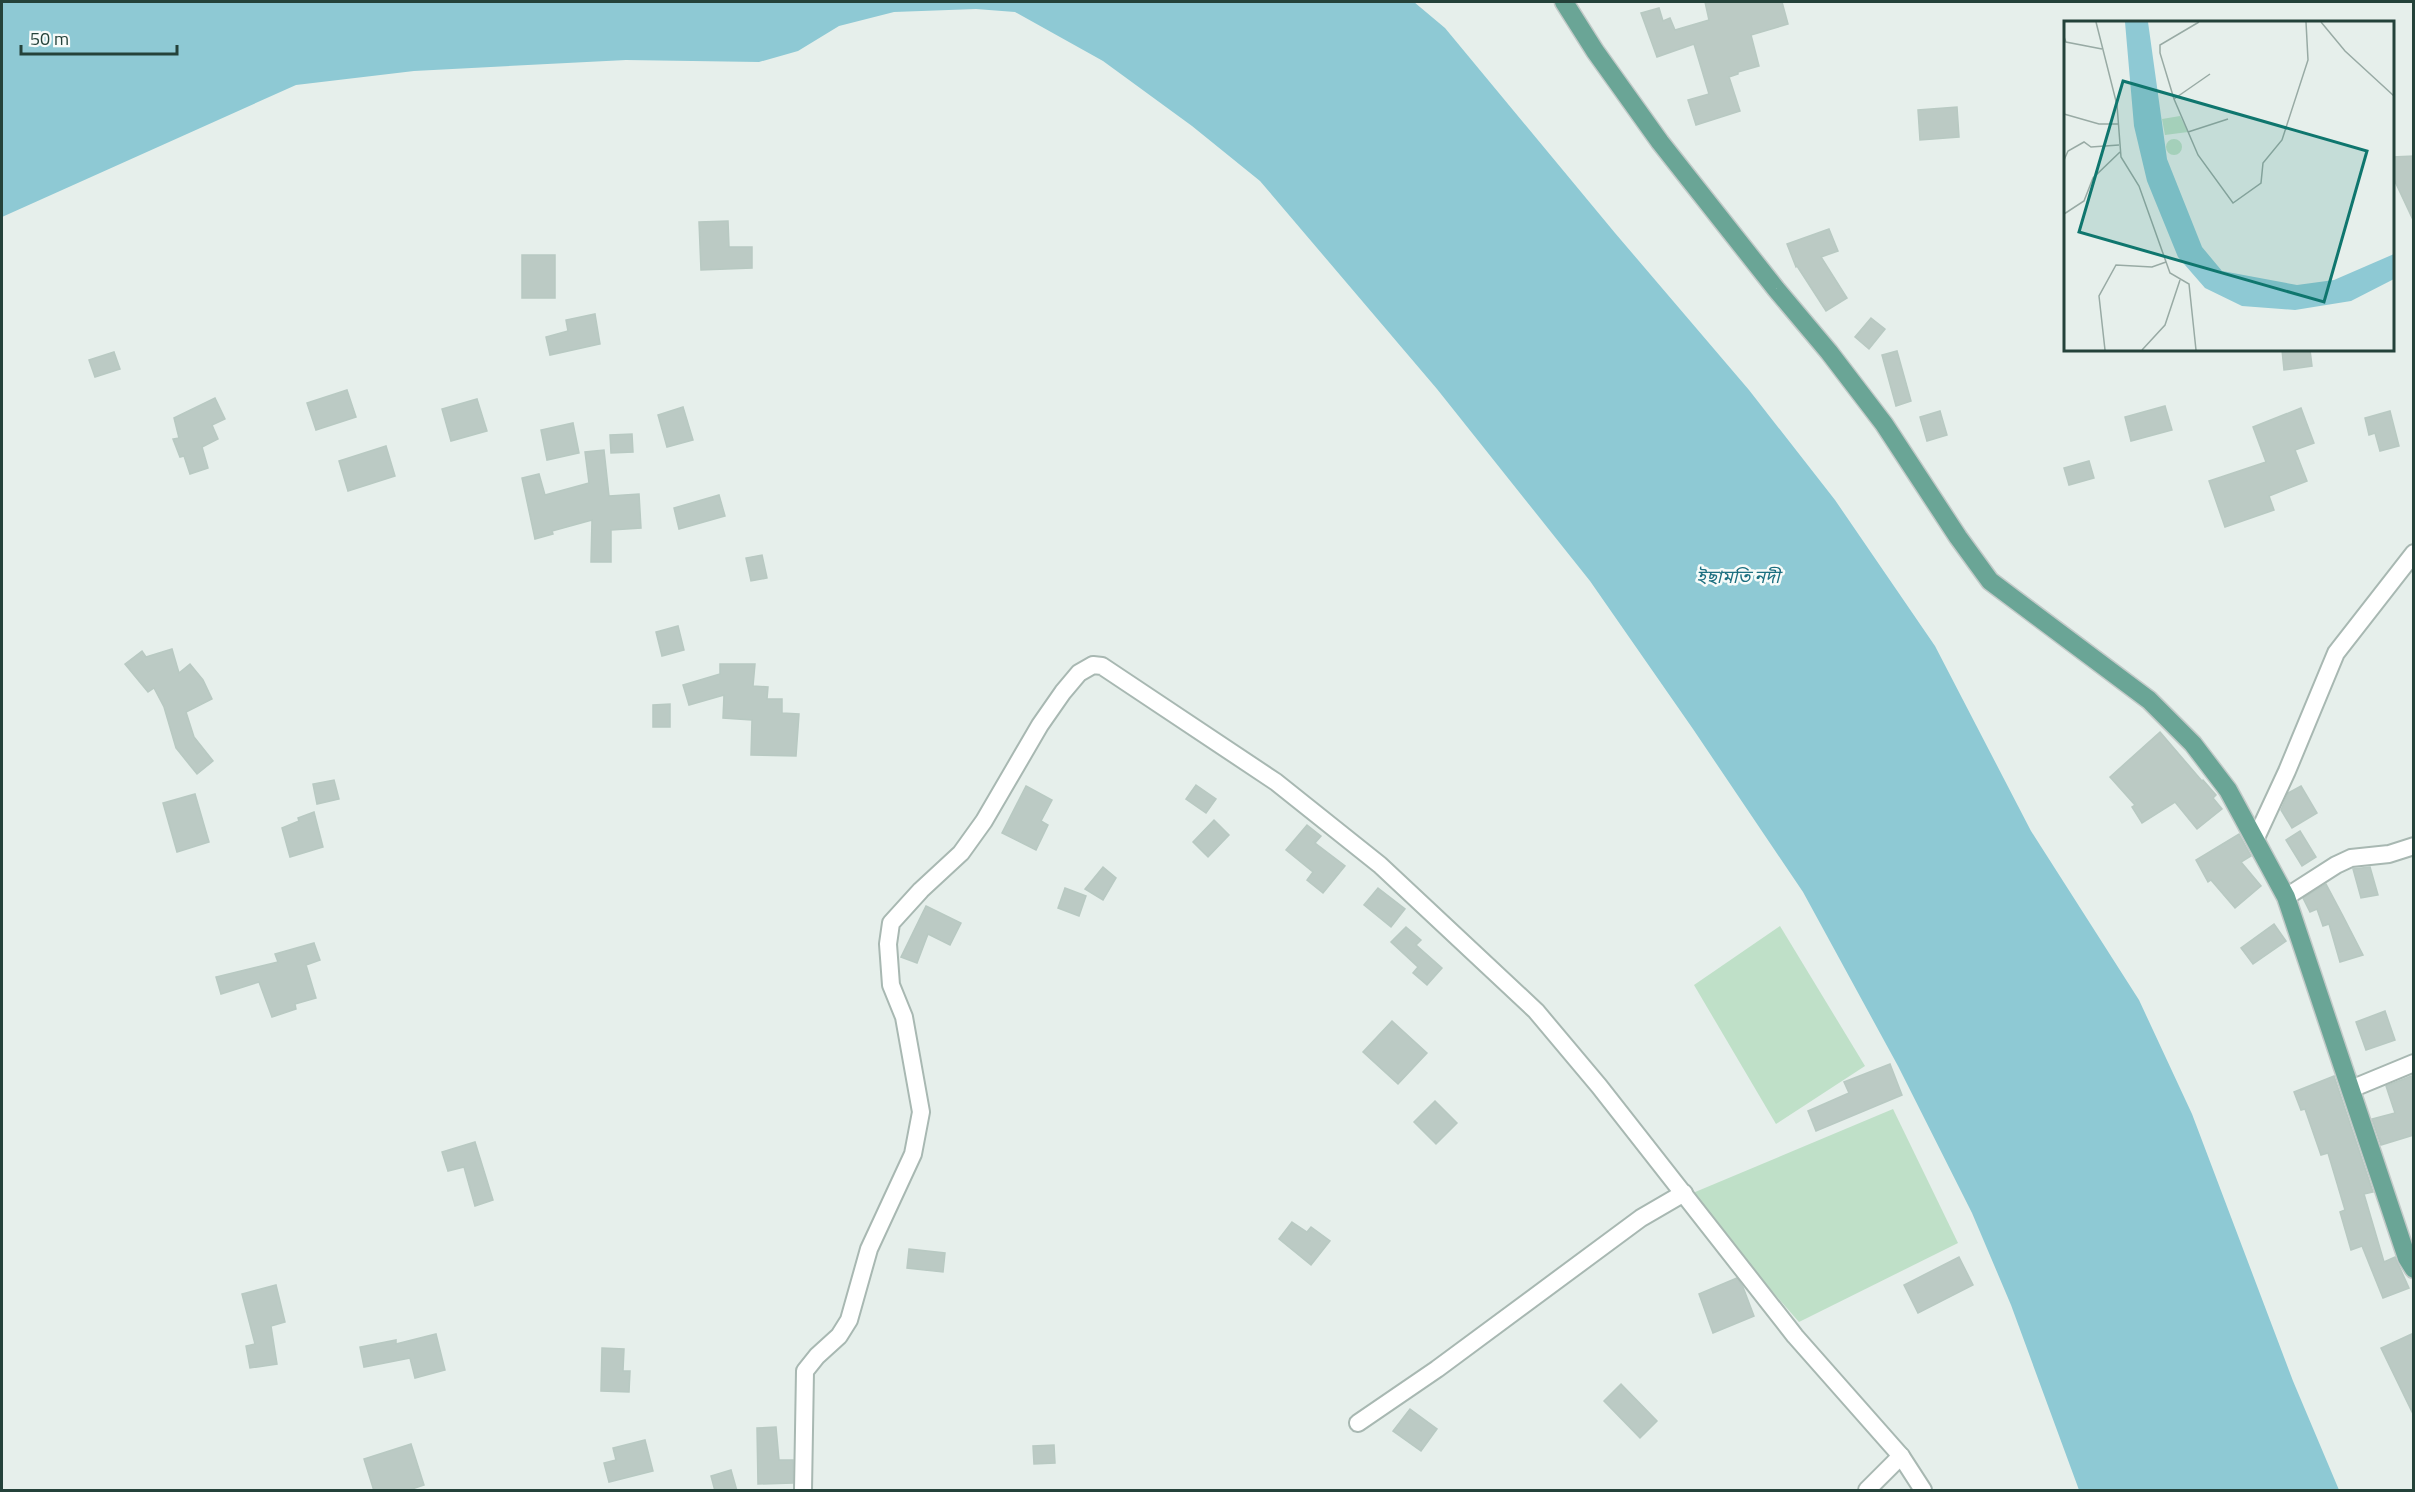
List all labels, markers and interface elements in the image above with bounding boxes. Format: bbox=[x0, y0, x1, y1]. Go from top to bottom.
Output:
scale bar bbox=[21, 18, 177, 56]
inset map bbox=[2064, 21, 2394, 351]
text: 50 m bbox=[30, 25, 69, 52]
water label: ইছামতি নদী bbox=[1696, 563, 1783, 590]

